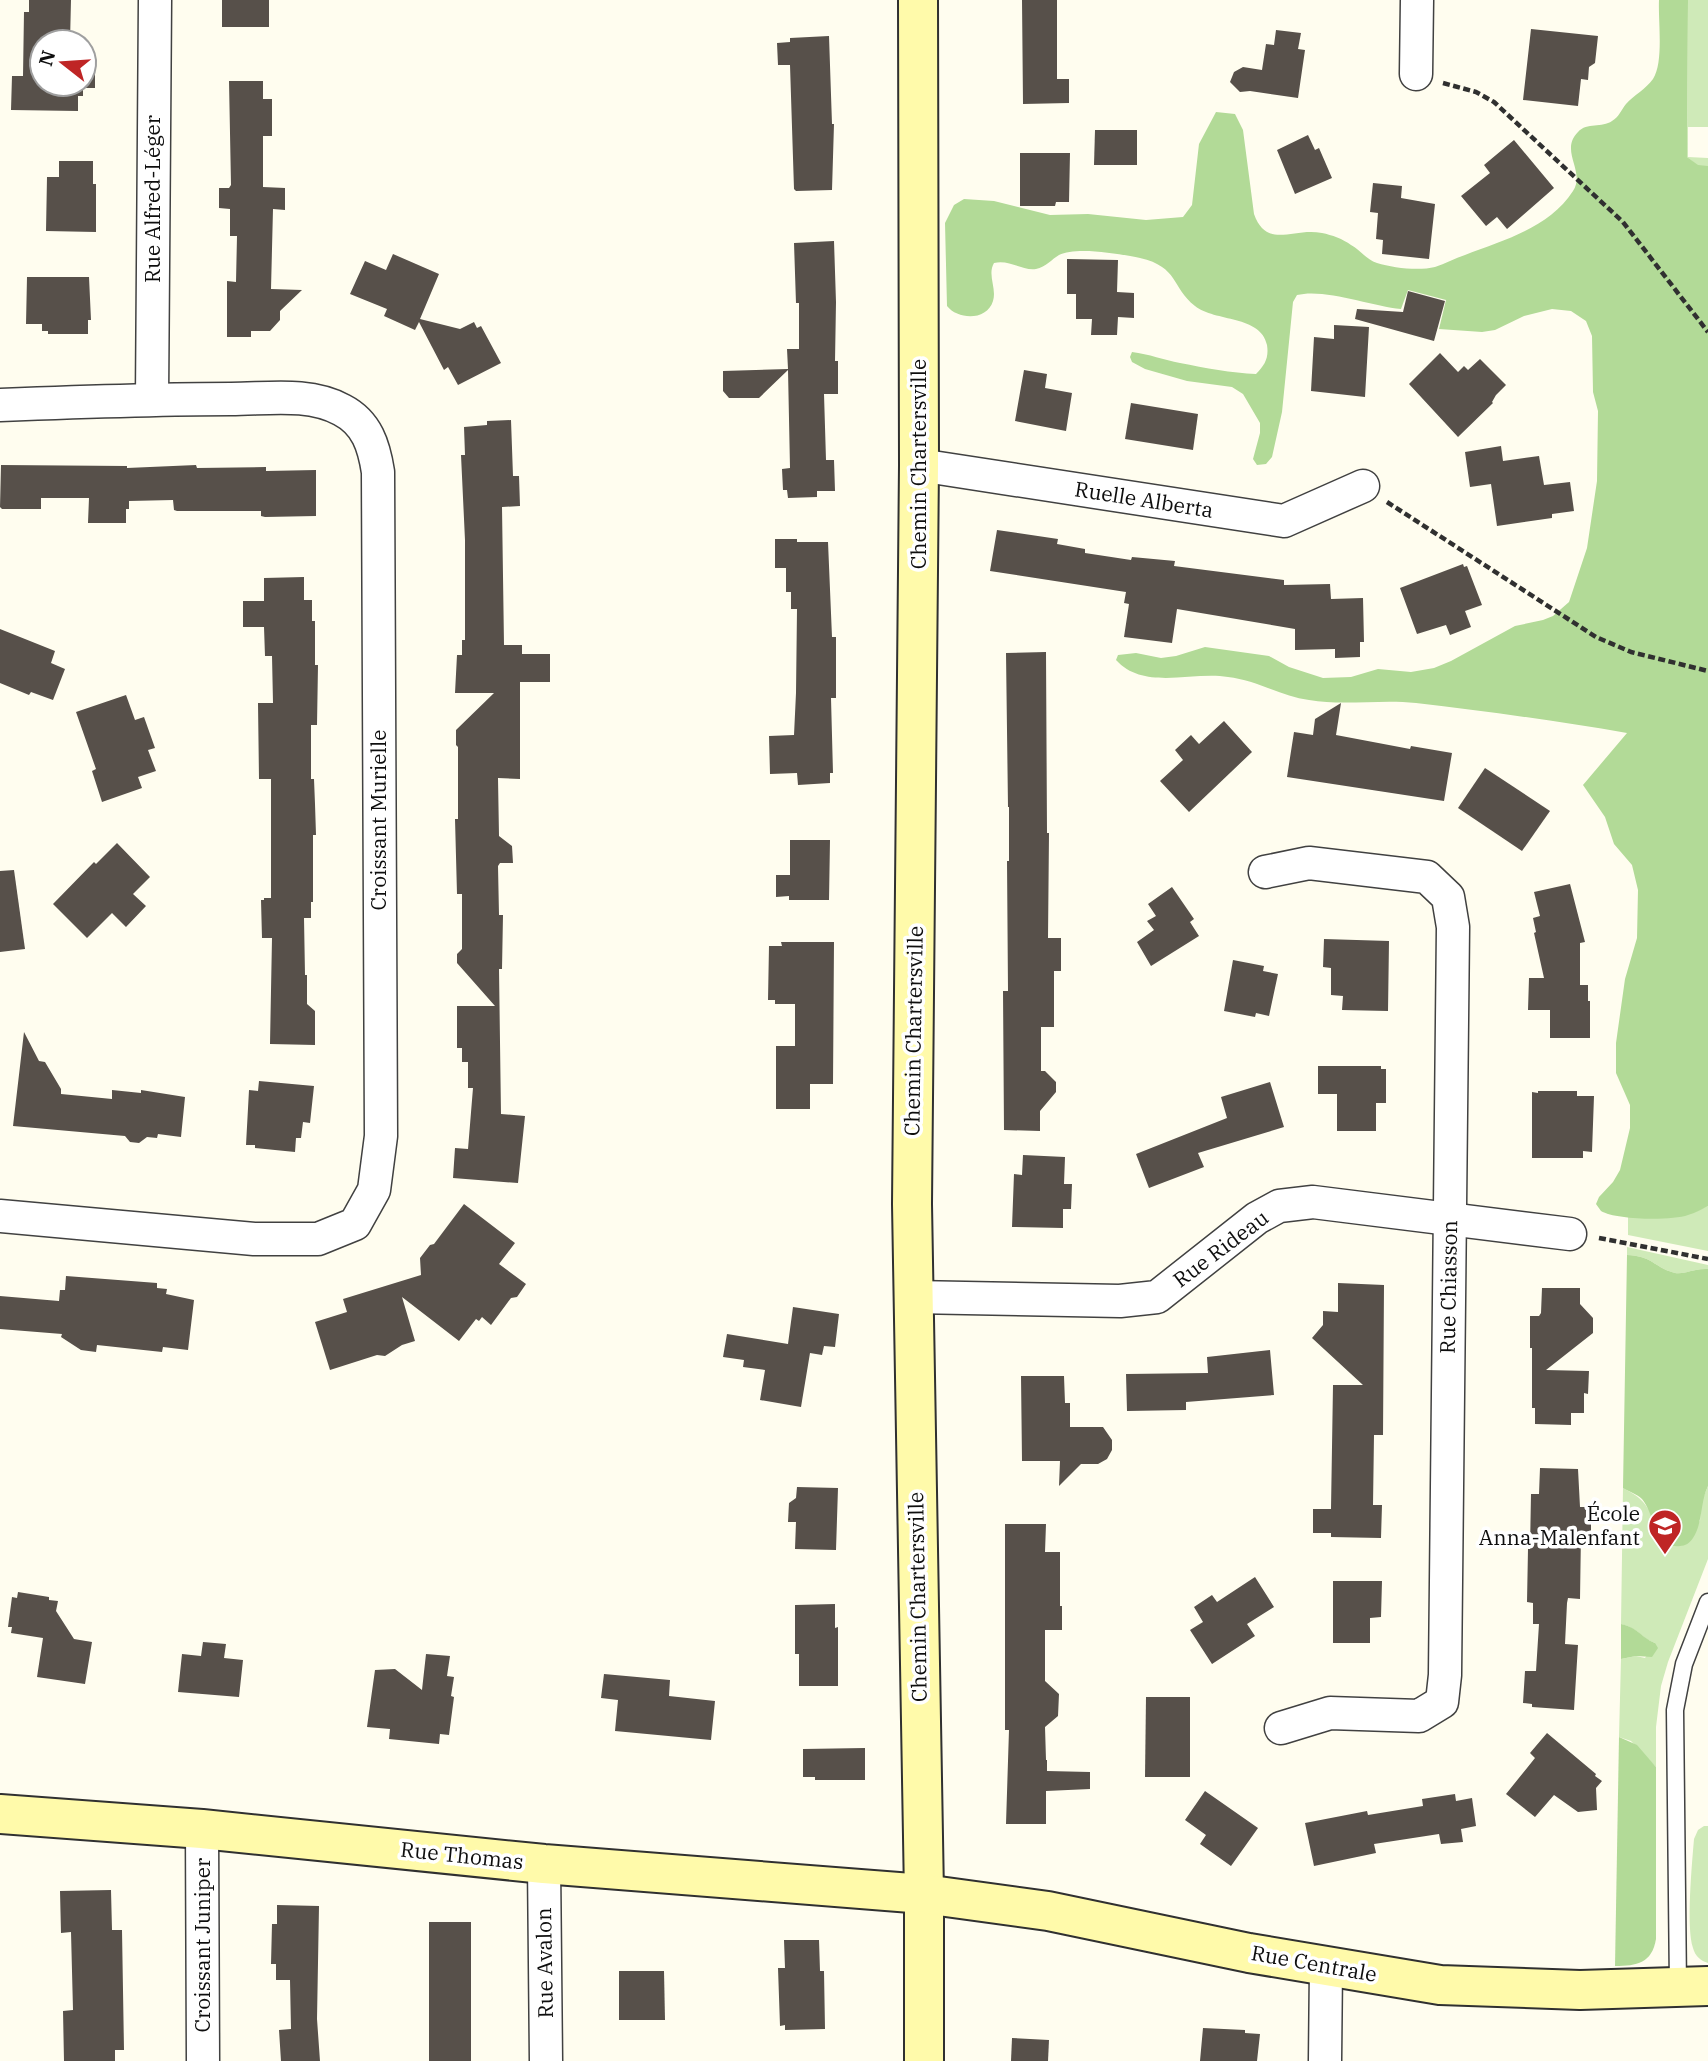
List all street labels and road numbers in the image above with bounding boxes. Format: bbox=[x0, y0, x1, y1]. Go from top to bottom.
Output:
street label: Rue Alfred-Léger bbox=[138, 114, 166, 283]
street label: Chemin Chartersville bbox=[904, 359, 932, 569]
street label: Ruelle Alberta bbox=[1073, 474, 1215, 524]
street label: Croissant Murielle bbox=[364, 730, 392, 910]
street label: Chemin Chartersville bbox=[897, 926, 929, 1136]
street label: Rue Rideau bbox=[1167, 1203, 1274, 1293]
street label: Rue Chiasson bbox=[1433, 1220, 1463, 1354]
street label: Chemin Chartersville bbox=[901, 1492, 933, 1702]
street label: Rue Thomas bbox=[399, 1835, 525, 1875]
street label: Croissant Juniper bbox=[188, 1857, 216, 2032]
street label: Rue Avalon bbox=[529, 1907, 559, 2019]
street label: Rue Centrale bbox=[1249, 1938, 1379, 1988]

